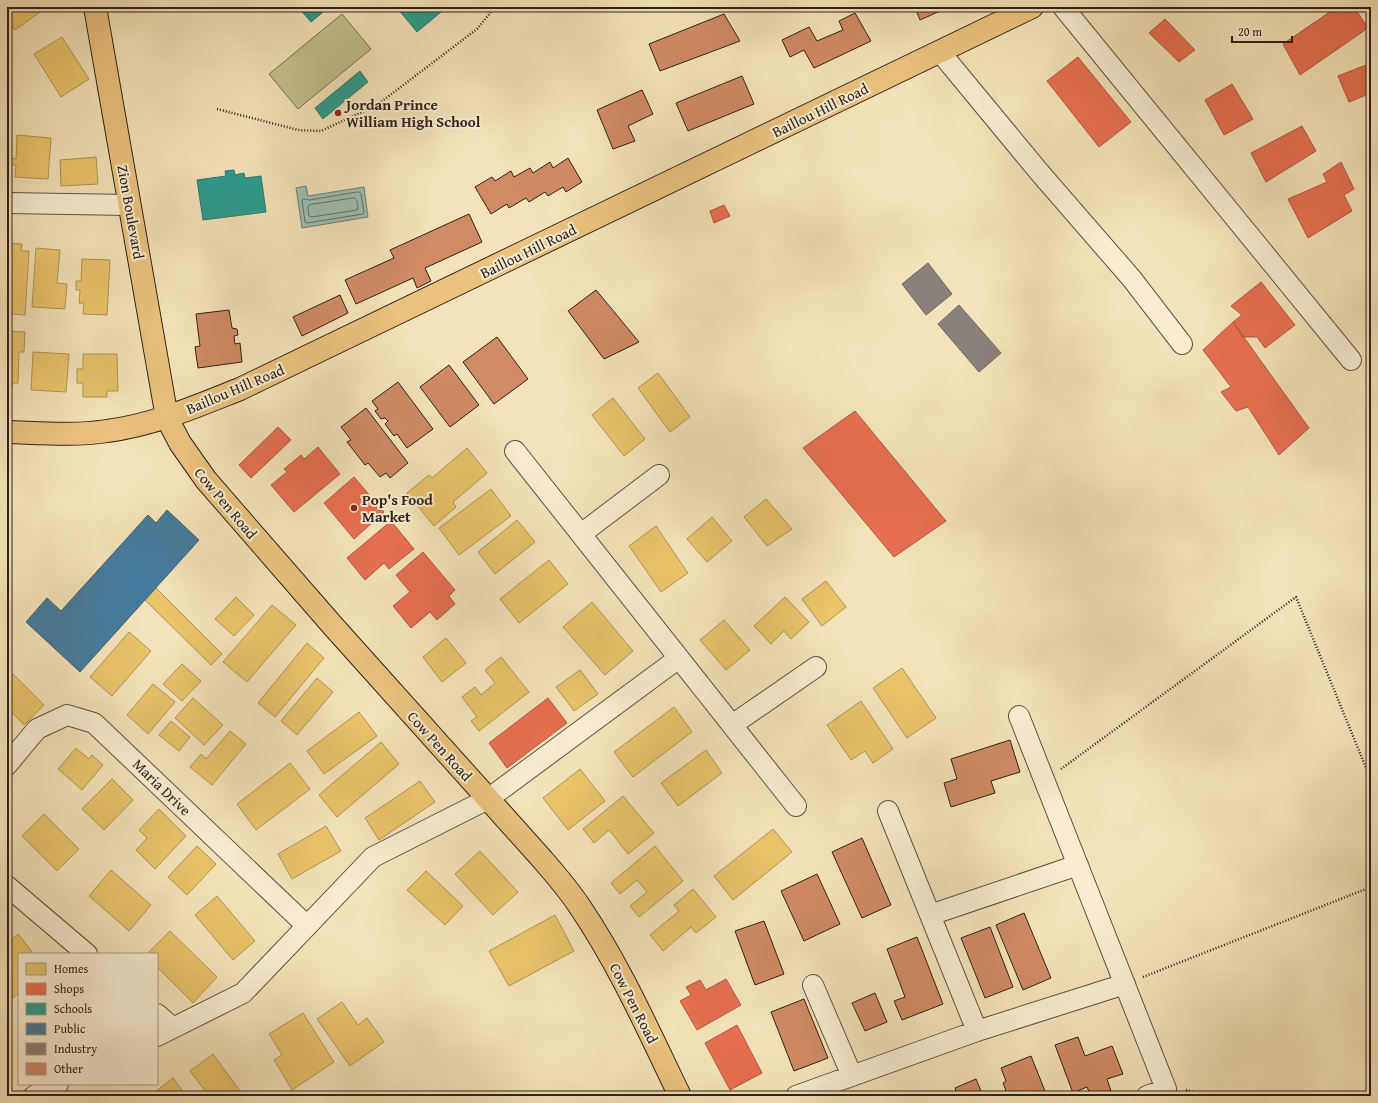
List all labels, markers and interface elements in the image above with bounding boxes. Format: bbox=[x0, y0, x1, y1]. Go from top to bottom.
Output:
scale bar bbox=[1232, 18, 1292, 44]
text: 20 m bbox=[1238, 23, 1262, 40]
street label: Baillou Hill Road bbox=[768, 78, 872, 142]
place label: Jordan Prince William High School bbox=[343, 94, 481, 132]
marker: Jordan Prince William High School bbox=[333, 108, 343, 118]
street label: Zion Boulevard bbox=[112, 163, 150, 261]
street label: Baillou Hill Road bbox=[476, 219, 580, 283]
street label: Baillou Hill Road bbox=[183, 359, 287, 419]
street label: Cow Pen Road bbox=[190, 463, 262, 543]
place label: Pop's Food Market bbox=[362, 489, 433, 527]
marker: Pop's Food Market bbox=[349, 503, 359, 513]
street label: Cow Pen Road bbox=[403, 706, 477, 786]
street label: Maria Drive bbox=[128, 754, 196, 820]
legend bbox=[18, 953, 158, 1085]
street label: Cow Pen Road bbox=[605, 959, 663, 1047]
text: Homes bbox=[54, 960, 89, 977]
text: Shops bbox=[54, 980, 84, 997]
text: Schools bbox=[54, 1000, 92, 1017]
text: Public bbox=[54, 1020, 86, 1037]
text: Industry bbox=[54, 1040, 97, 1057]
text: Other bbox=[54, 1060, 83, 1077]

